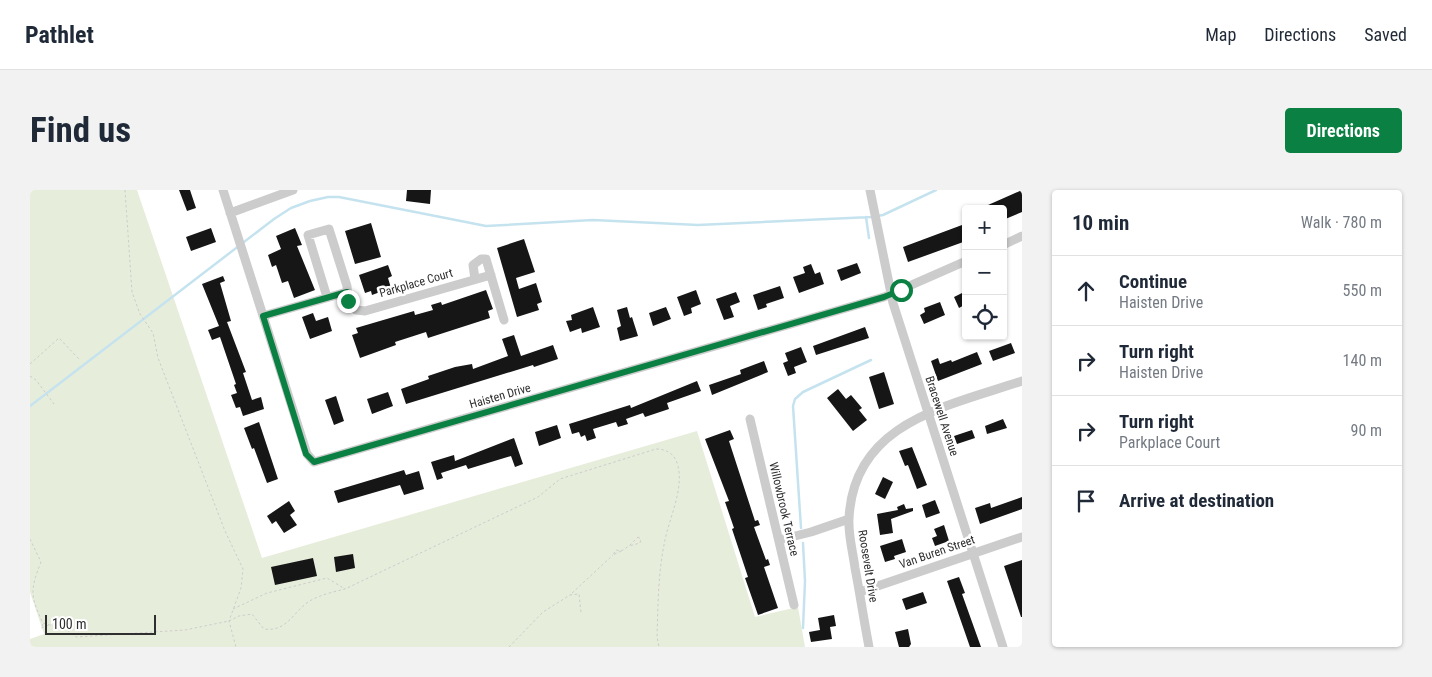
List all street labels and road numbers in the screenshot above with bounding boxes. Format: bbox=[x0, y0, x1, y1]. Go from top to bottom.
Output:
street label: Parkplace Court bbox=[378, 266, 455, 300]
street label: Bracewell Avenue bbox=[922, 374, 962, 458]
street label: Haisten Drive bbox=[468, 380, 533, 411]
street label: Willowbrook Terrace bbox=[766, 461, 802, 558]
street label: Roosevelt Drive bbox=[855, 529, 881, 604]
street label: Van Buren Street bbox=[897, 532, 977, 571]

